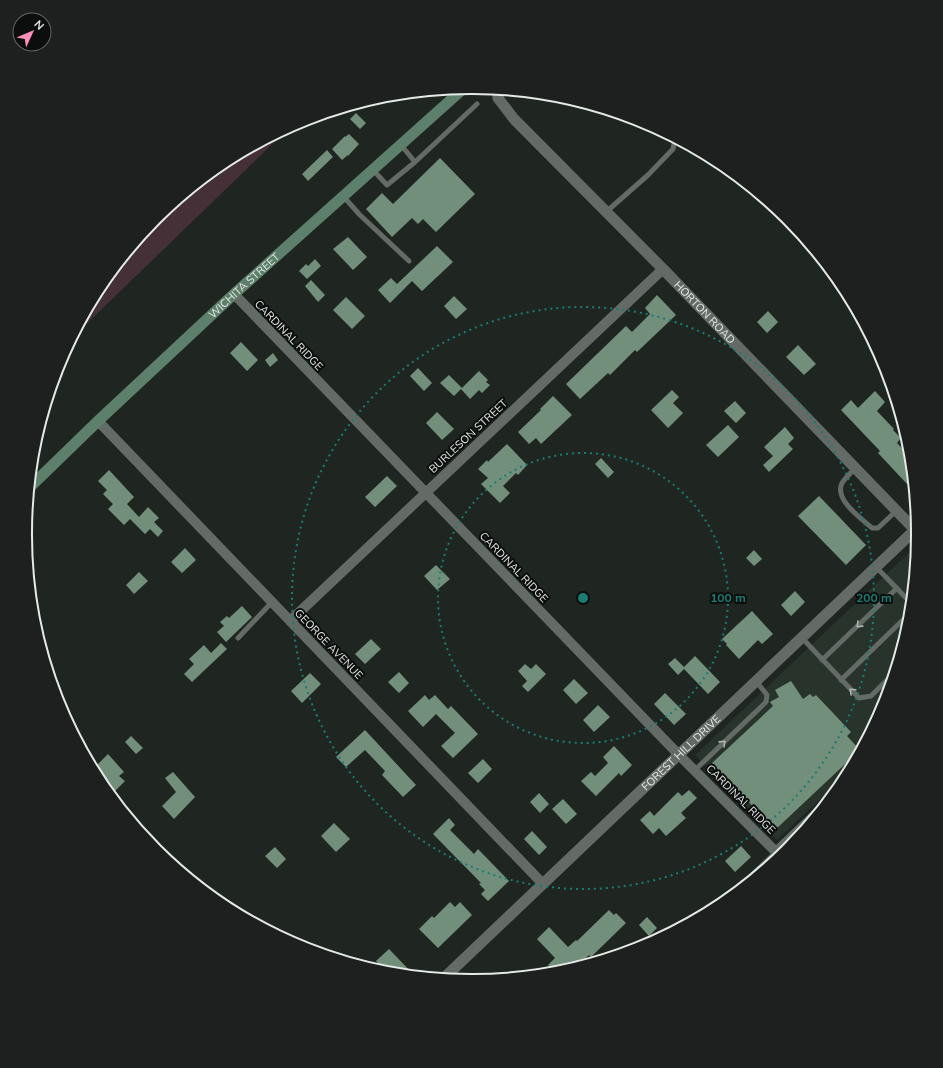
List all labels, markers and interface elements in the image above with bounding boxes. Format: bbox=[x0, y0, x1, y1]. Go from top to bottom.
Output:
north arrow bbox=[12, 12, 52, 52]
text: N bbox=[31, 17, 47, 33]
street label: WICHITA STREET bbox=[206, 249, 283, 321]
street label: HORTON ROAD bbox=[671, 278, 738, 347]
street label: CARDINAL RIDGE bbox=[252, 297, 326, 373]
street label: BURLESON STREET bbox=[426, 396, 510, 476]
street label: CARDINAL RIDGE bbox=[477, 529, 551, 605]
text: 100 m bbox=[710, 590, 746, 605]
text: 200 m bbox=[856, 590, 892, 605]
centre of rings bbox=[576, 591, 590, 605]
street label: GEORGE AVENUE bbox=[292, 606, 366, 682]
one-way arrow bbox=[856, 620, 864, 628]
one-way arrow bbox=[849, 689, 857, 696]
street label: FOREST HILL DRIVE bbox=[639, 712, 723, 793]
one-way arrow bbox=[718, 740, 726, 748]
street label: CARDINAL RIDGE bbox=[703, 761, 779, 837]

